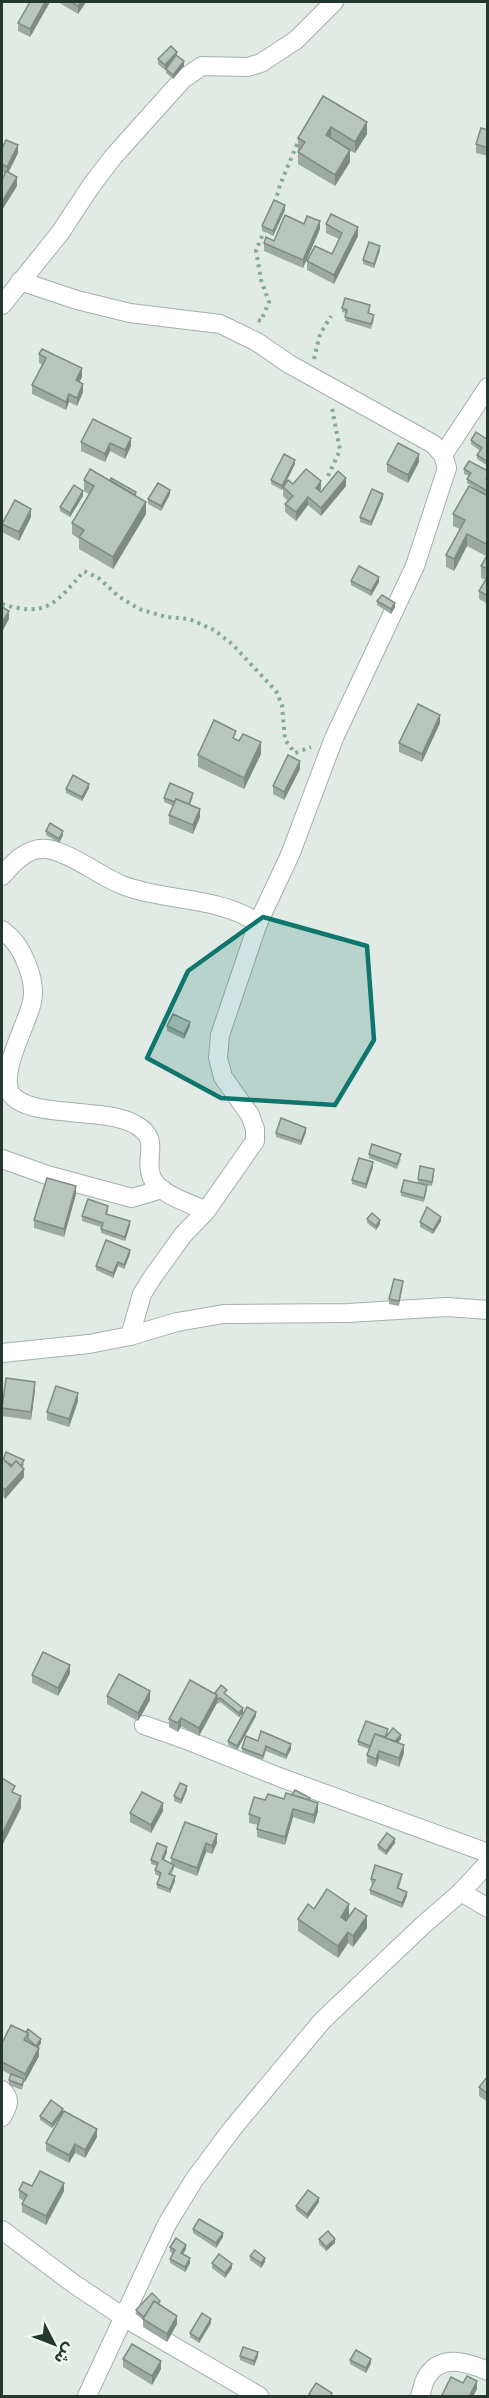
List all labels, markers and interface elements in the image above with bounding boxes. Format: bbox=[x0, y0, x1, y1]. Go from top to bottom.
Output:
north arrow bbox=[24, 2314, 84, 2374]
text: ش bbox=[50, 2339, 79, 2368]

